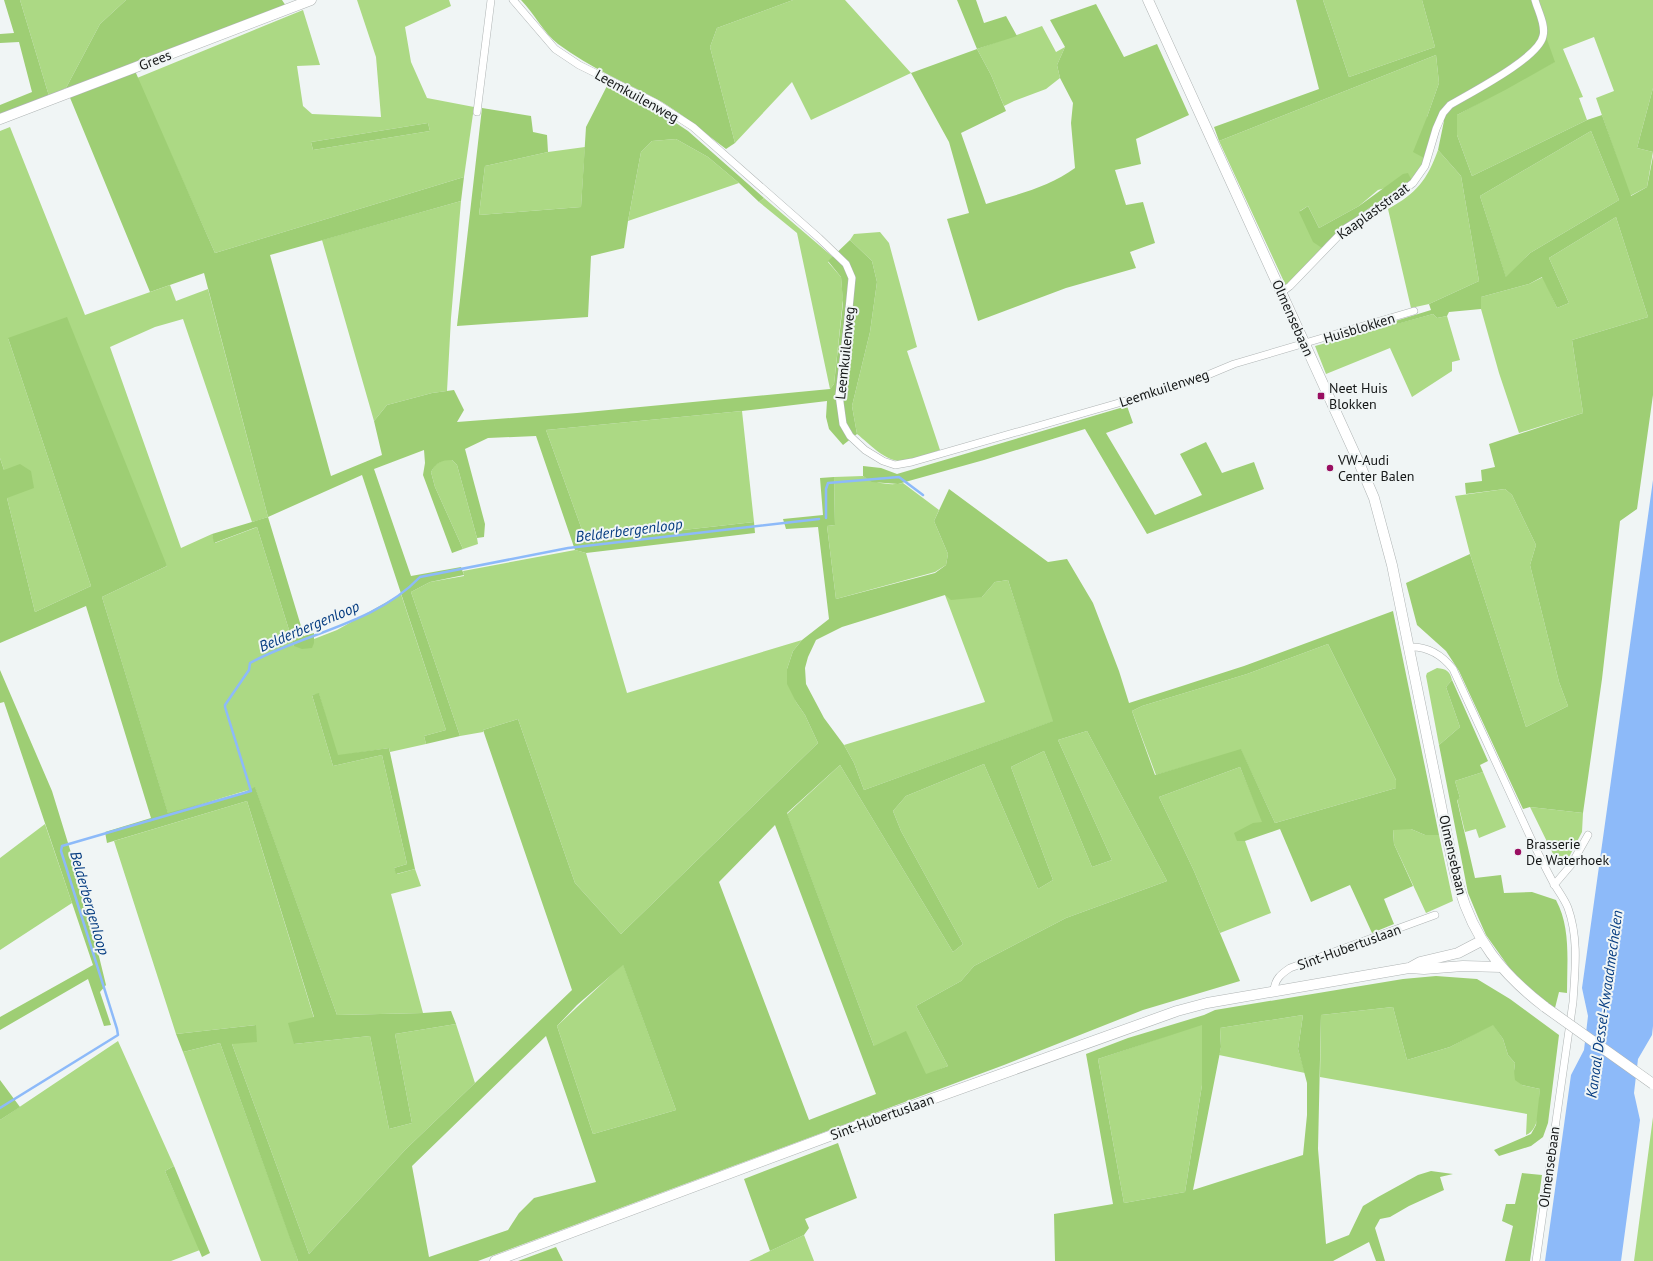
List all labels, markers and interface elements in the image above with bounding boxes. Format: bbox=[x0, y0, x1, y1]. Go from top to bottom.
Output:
street label: Grees bbox=[136, 46, 174, 74]
street label: Leemkuilenweg bbox=[592, 66, 682, 126]
street label: Kaaplaststraat bbox=[1333, 178, 1413, 243]
street label: Olmensebaan bbox=[1268, 277, 1318, 359]
street label: Leemkuilenweg bbox=[831, 306, 859, 400]
street label: Huisblokken bbox=[1321, 309, 1397, 347]
street label: Leemkuilenweg bbox=[1117, 365, 1211, 411]
place label: Neet Huis Blokken bbox=[1329, 379, 1388, 413]
marker: Neet Huis Blokken bbox=[1316, 391, 1326, 401]
place label: VW-Audi Center Balen bbox=[1337, 451, 1414, 485]
marker: VW-Audi Center Balen bbox=[1325, 463, 1335, 473]
water label: Belderbergenloop bbox=[575, 514, 684, 546]
water label: Belderbergenloop bbox=[256, 596, 363, 656]
street label: Olmensebaan bbox=[1435, 813, 1471, 897]
place label: Brasserie De Waterhoek bbox=[1526, 835, 1609, 869]
marker: Brasserie De Waterhoek bbox=[1513, 847, 1523, 857]
water label: Belderbergenloop bbox=[66, 849, 114, 958]
water label: Kanaal Dessel-Kwaadmechelen bbox=[1581, 909, 1627, 1099]
street label: Sint-Hubertuslaan bbox=[1295, 920, 1403, 974]
street label: Sint-Hubertuslaan bbox=[828, 1090, 936, 1144]
street label: Olmensebaan bbox=[1534, 1125, 1564, 1209]

